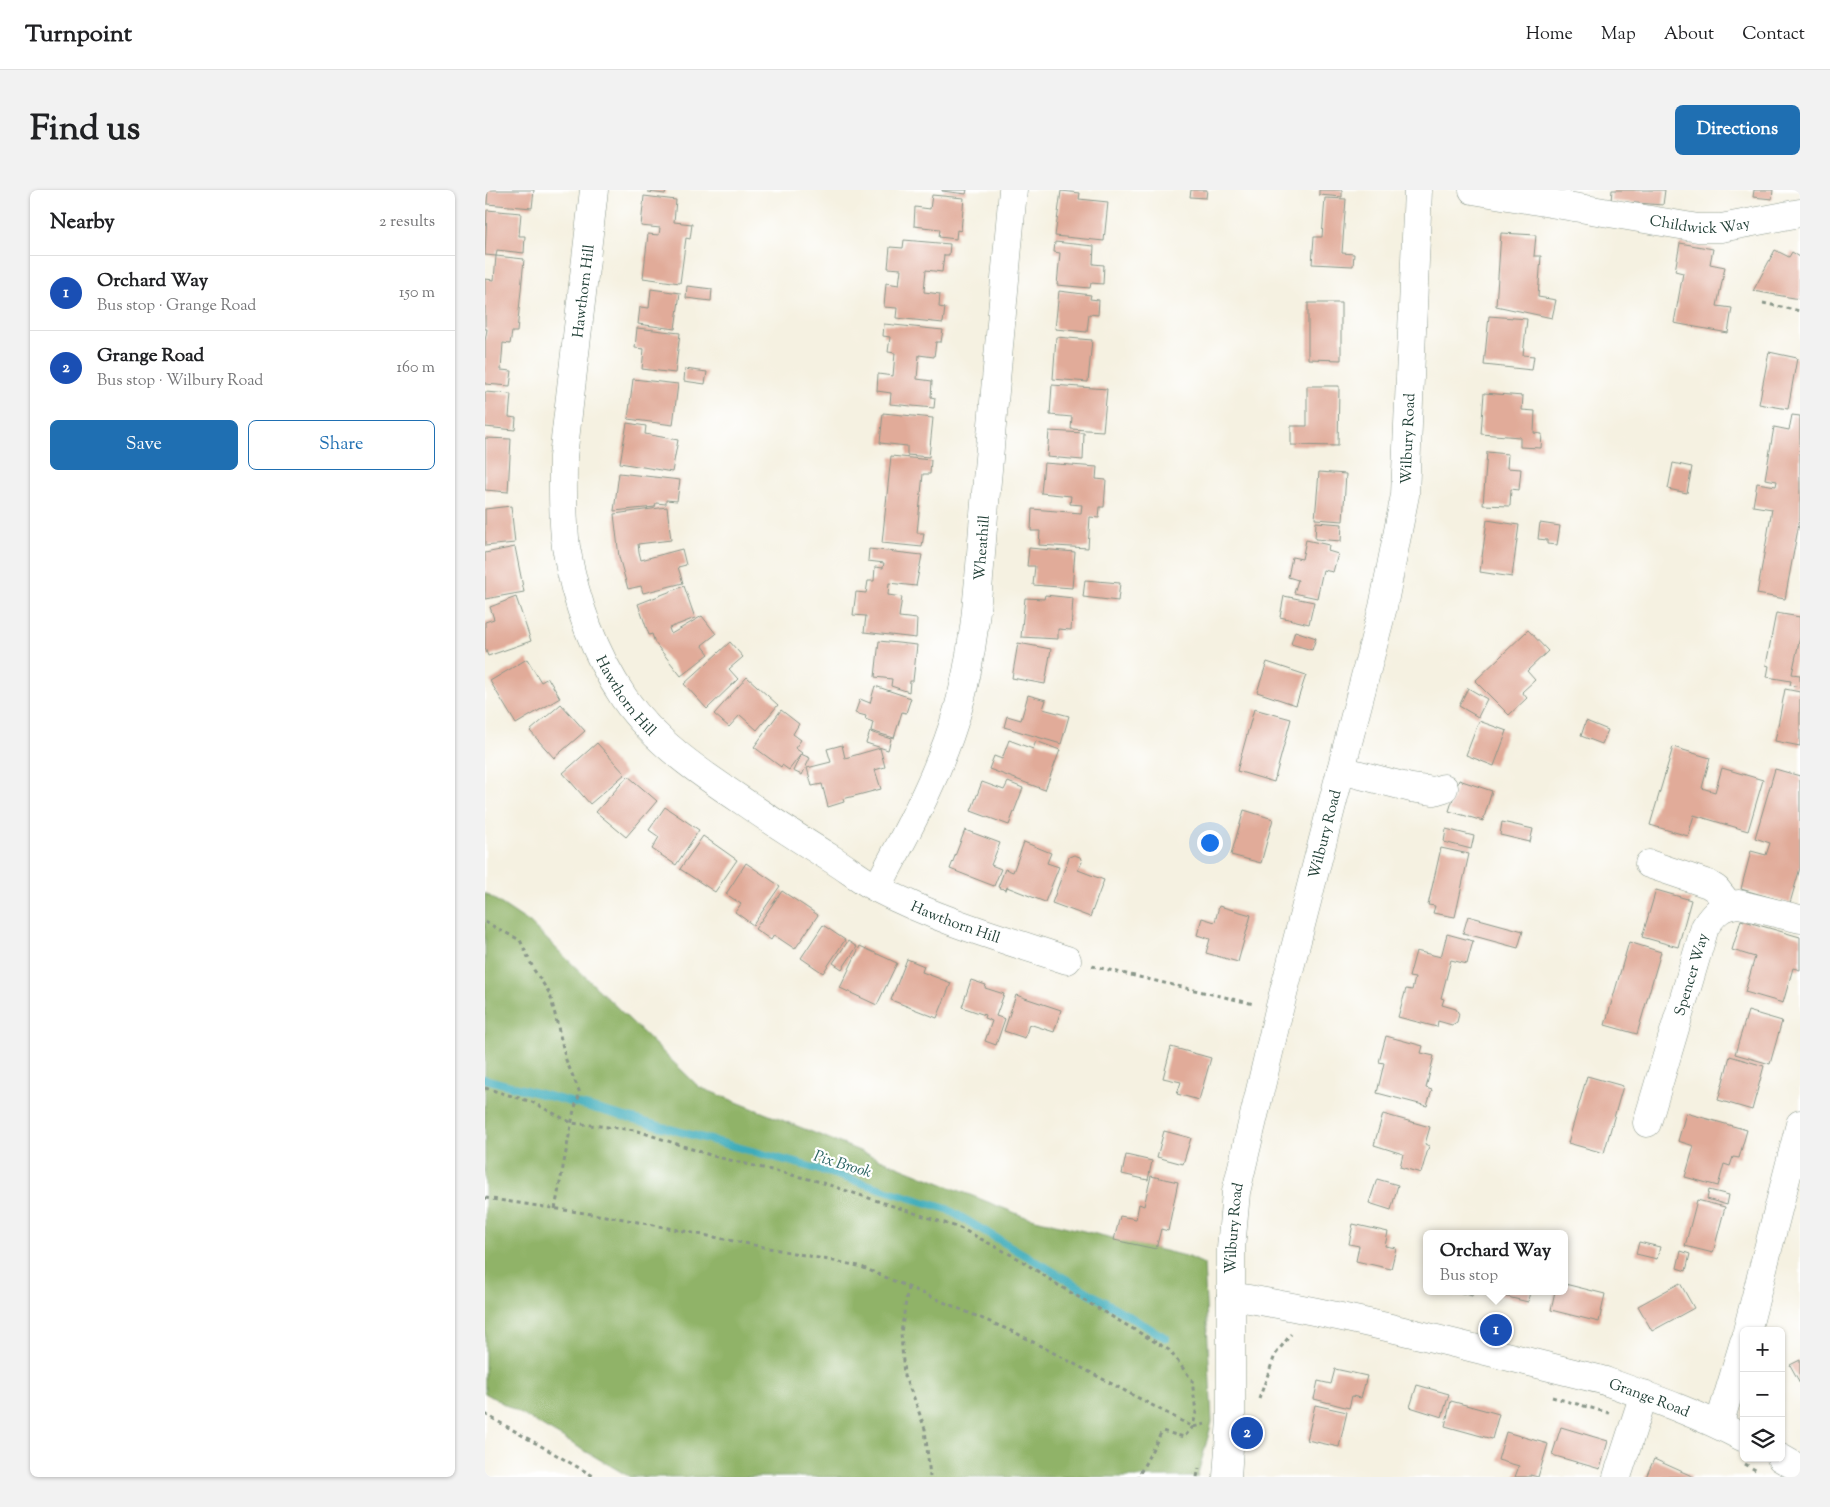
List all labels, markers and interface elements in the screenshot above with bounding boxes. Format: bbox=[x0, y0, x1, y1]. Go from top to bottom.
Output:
text: Turnpoint bbox=[25, 18, 132, 52]
text: Home bbox=[1526, 22, 1573, 48]
text: Map bbox=[1601, 22, 1636, 48]
text: About bbox=[1664, 22, 1714, 48]
text: Contact bbox=[1742, 22, 1805, 48]
text: Find us bbox=[30, 105, 140, 156]
button: Directions bbox=[1675, 105, 1800, 155]
text: Nearby bbox=[50, 208, 115, 238]
text: 2 results bbox=[379, 211, 435, 234]
street label: Childwick Way bbox=[1648, 211, 1753, 240]
street label: Hawthorn Hill bbox=[568, 243, 601, 339]
text: Orchard Way bbox=[97, 268, 208, 295]
text: 1 bbox=[63, 282, 69, 305]
text: 150 m bbox=[399, 282, 435, 305]
text: Bus stop · Grange Road bbox=[97, 295, 256, 318]
text: Grange Road bbox=[97, 343, 204, 370]
text: 2 bbox=[62, 357, 70, 380]
text: 160 m bbox=[397, 357, 435, 380]
text: Bus stop · Wilbury Road bbox=[97, 370, 263, 393]
street label: Wilbury Road bbox=[1396, 392, 1421, 485]
button: Save bbox=[50, 420, 238, 470]
button: Share bbox=[248, 420, 435, 470]
street label: Wheathill bbox=[970, 514, 996, 582]
street label: Hawthorn Hill bbox=[590, 652, 660, 742]
street label: Wilbury Road bbox=[1304, 787, 1348, 881]
your location bbox=[1197, 830, 1223, 856]
street label: Hawthorn Hill bbox=[907, 897, 1003, 950]
street label: Spencer Way bbox=[1670, 930, 1715, 1019]
water label: Pix Brook bbox=[810, 1146, 874, 1185]
street label: Wilbury Road bbox=[1222, 1180, 1250, 1274]
popup bbox=[1423, 1230, 1568, 1295]
text: Orchard Way bbox=[1440, 1238, 1551, 1265]
text: Bus stop bbox=[1440, 1265, 1498, 1288]
pin: 1 bbox=[1480, 1311, 1512, 1349]
map controls bbox=[1740, 1327, 1785, 1462]
button: + bbox=[1740, 1327, 1785, 1372]
button: − bbox=[1740, 1372, 1785, 1417]
street label: Grange Road bbox=[1606, 1374, 1693, 1424]
pin: 2 bbox=[1231, 1414, 1263, 1452]
button: layers bbox=[1740, 1417, 1785, 1462]

